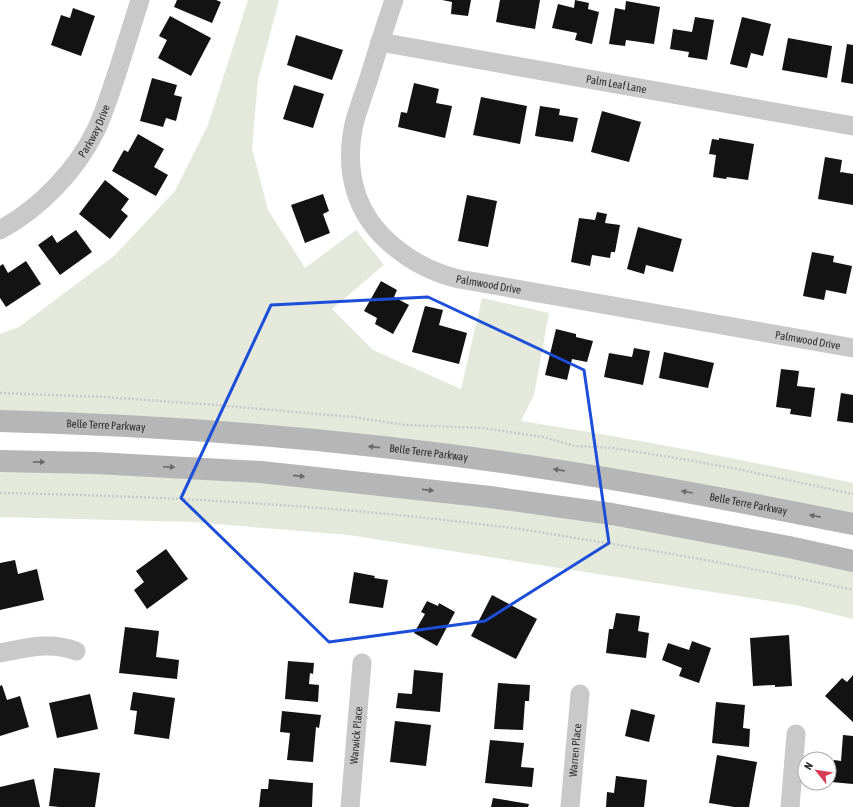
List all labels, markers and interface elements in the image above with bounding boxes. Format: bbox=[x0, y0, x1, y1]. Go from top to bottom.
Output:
street label: Palm Leaf Lane bbox=[585, 73, 648, 95]
street label: Parkway Drive bbox=[76, 103, 112, 160]
street label: Palmwood Drive bbox=[455, 272, 522, 296]
street label: Palmwood Drive bbox=[774, 328, 841, 352]
street label: Belle Terre Parkway bbox=[66, 417, 146, 433]
street label: Belle Terre Parkway bbox=[389, 442, 469, 463]
one-way arrow bbox=[368, 443, 380, 450]
one-way arrow bbox=[33, 459, 46, 465]
one-way arrow bbox=[163, 464, 175, 471]
one-way arrow bbox=[553, 467, 565, 473]
one-way arrow bbox=[292, 473, 305, 480]
one-way arrow bbox=[422, 487, 434, 494]
one-way arrow bbox=[681, 488, 693, 494]
street label: Belle Terre Parkway bbox=[709, 490, 789, 517]
one-way arrow bbox=[809, 513, 821, 519]
street label: Warwick Place bbox=[348, 706, 364, 765]
street label: Warren Place bbox=[567, 723, 583, 777]
north arrow bbox=[797, 751, 837, 791]
text: N bbox=[802, 760, 815, 772]

